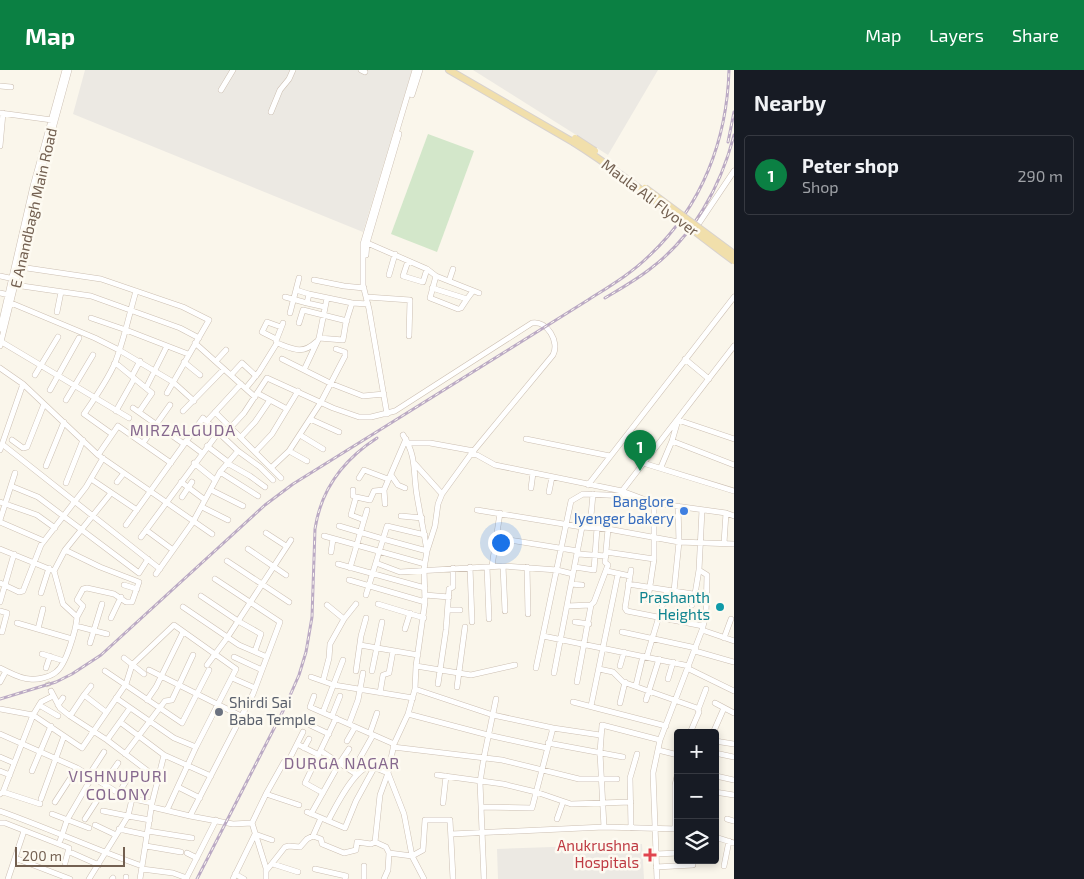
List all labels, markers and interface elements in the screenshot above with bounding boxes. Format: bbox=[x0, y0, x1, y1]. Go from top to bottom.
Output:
text: Map bbox=[25, 21, 75, 50]
text: Map bbox=[865, 24, 901, 46]
text: Layers bbox=[929, 24, 984, 46]
text: Share bbox=[1012, 24, 1059, 46]
text: Nearby bbox=[754, 90, 826, 115]
street label: E Anandbagh Main Road bbox=[6, 126, 60, 290]
text: Peter shop bbox=[802, 154, 899, 177]
street label: Maula Ali Flyover bbox=[599, 155, 703, 240]
text: 1 bbox=[768, 166, 774, 185]
text: 290 m bbox=[1018, 166, 1063, 185]
text: Shop bbox=[802, 177, 839, 196]
district label: MIRZALGUDA bbox=[130, 420, 236, 439]
pin: 1 bbox=[624, 430, 656, 471]
place label: Banglore Iyenger bakery bbox=[574, 492, 674, 527]
marker: Banglore Iyenger bakery bbox=[678, 505, 690, 517]
your location bbox=[488, 530, 514, 556]
place label: Prashanth Heights bbox=[639, 588, 710, 623]
marker: Prashanth Heights bbox=[714, 601, 726, 613]
place label: Shirdi Sai Baba Temple bbox=[229, 693, 316, 728]
marker: Shirdi Sai Baba Temple bbox=[213, 706, 225, 718]
map controls bbox=[674, 729, 719, 864]
button: + bbox=[674, 729, 719, 774]
district label: DURGA NAGAR bbox=[284, 753, 400, 772]
district label: VISHNUPURI COLONY bbox=[68, 766, 168, 803]
button: − bbox=[674, 774, 719, 819]
button: layers bbox=[674, 819, 719, 864]
place label: Anukrushna Hospitals bbox=[557, 836, 639, 871]
scale bar bbox=[15, 844, 125, 867]
text: 200 m bbox=[22, 847, 62, 864]
marker: Anukrushna Hospitals bbox=[643, 848, 657, 862]

